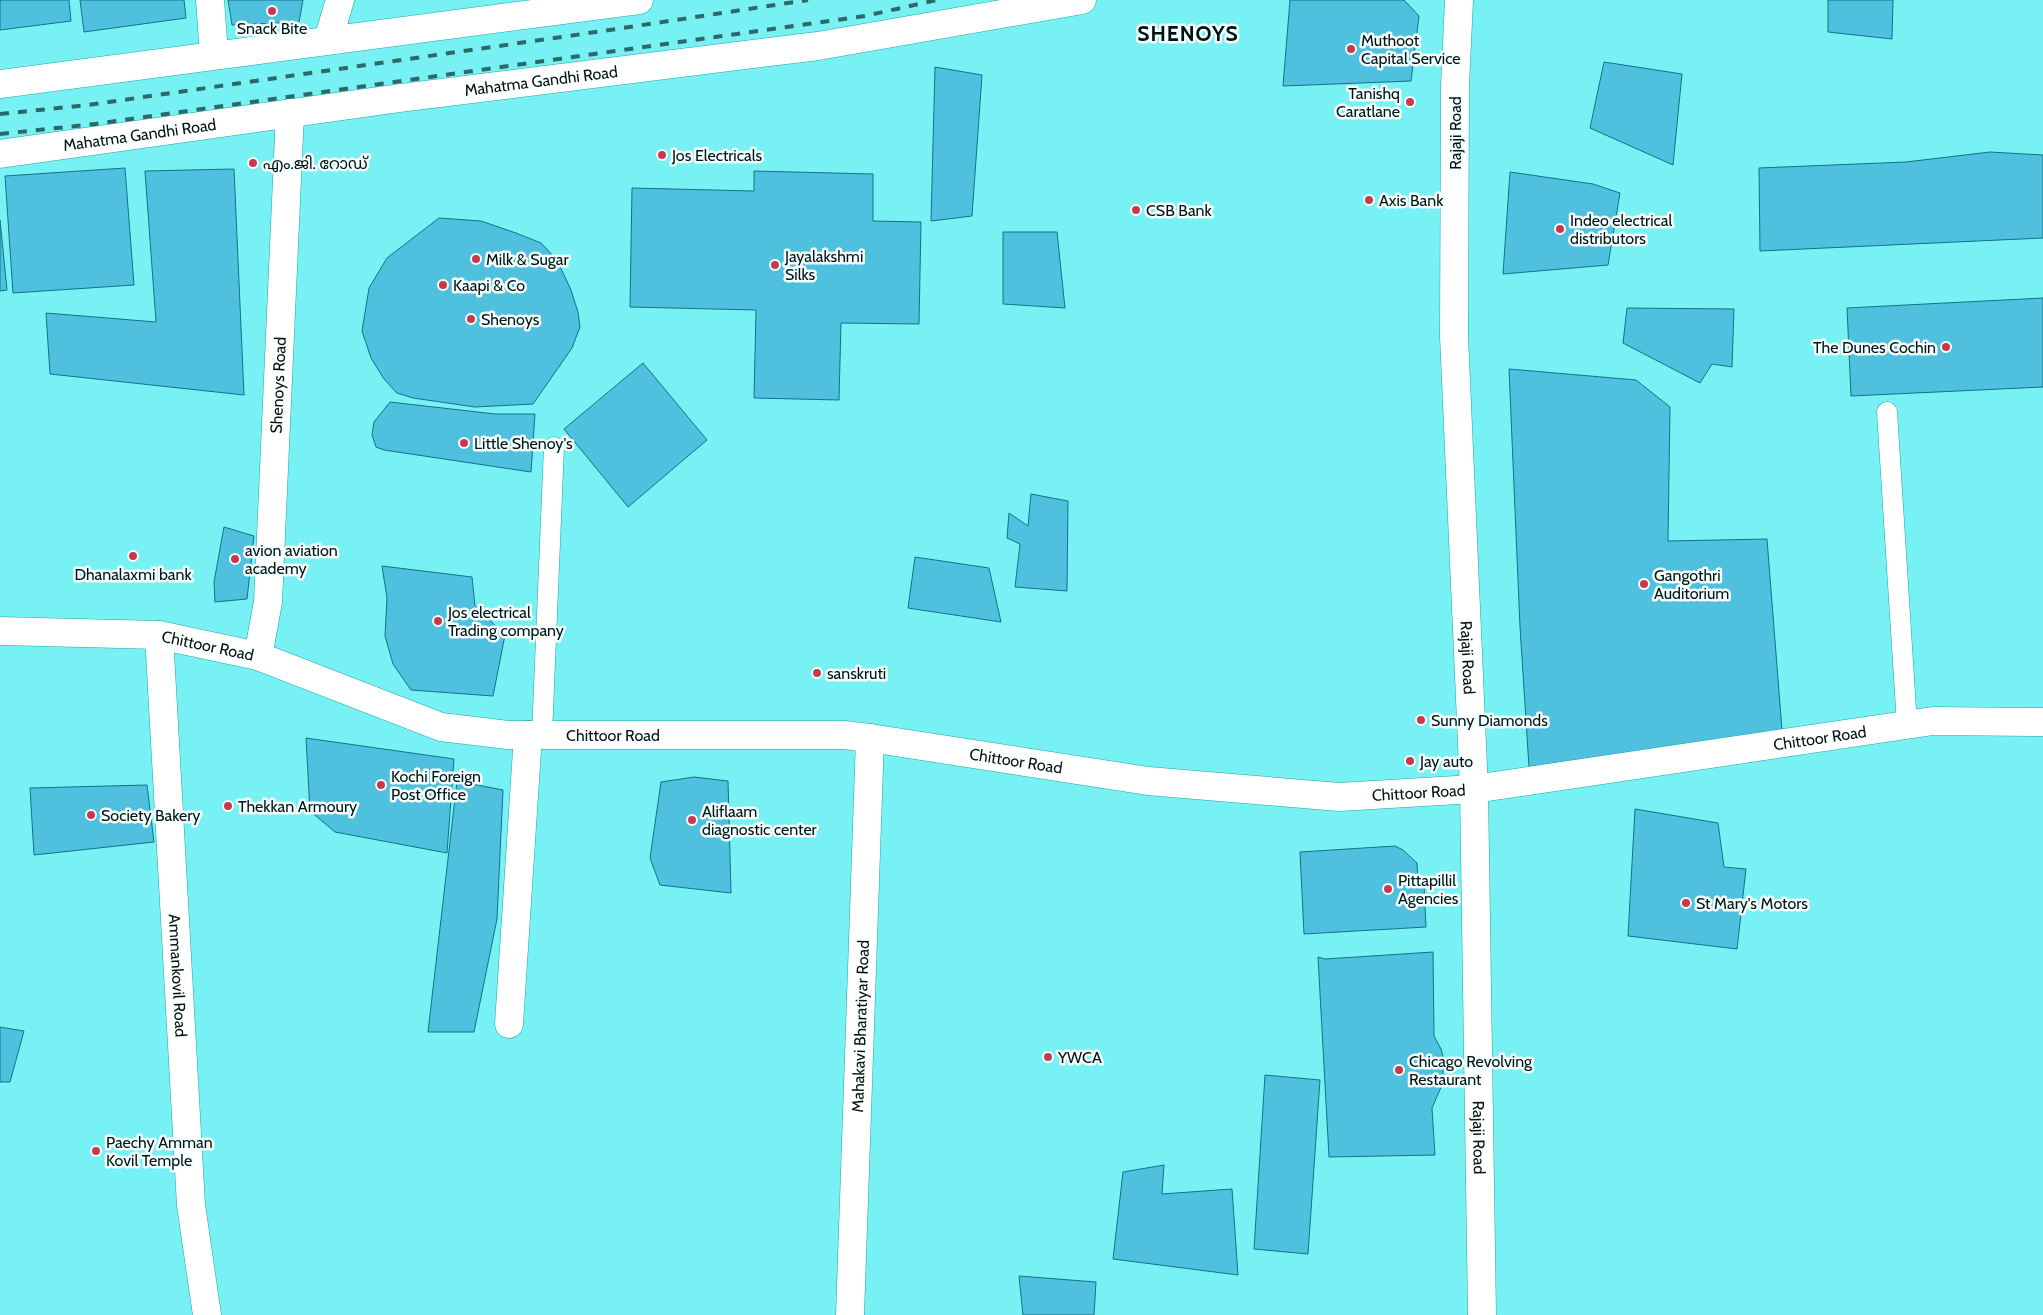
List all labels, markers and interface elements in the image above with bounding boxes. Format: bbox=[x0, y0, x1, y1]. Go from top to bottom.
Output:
marker: Snack Bite bbox=[266, 5, 278, 17]
place label: Snack Bite bbox=[237, 19, 307, 38]
district label: SHENOYS bbox=[1137, 21, 1239, 46]
place label: Muthoot Capital Service bbox=[1361, 31, 1461, 68]
marker: Muthoot Capital Service bbox=[1345, 43, 1357, 55]
street label: Mahatma Gandhi Road bbox=[463, 62, 619, 100]
place label: Tanishq Caratlane bbox=[1336, 84, 1400, 121]
marker: Tanishq Caratlane bbox=[1404, 96, 1416, 108]
street label: Rajaji Road bbox=[1446, 96, 1465, 170]
street label: Mahatma Gandhi Road bbox=[62, 115, 217, 155]
place label: Jos Electricals bbox=[671, 146, 762, 165]
marker: Jos Electricals bbox=[656, 149, 668, 161]
place label: എം.ജി. റോഡ് bbox=[263, 154, 369, 173]
marker: എം.ജി. റോഡ് bbox=[247, 157, 259, 169]
place label: Axis Bank bbox=[1379, 191, 1444, 210]
marker: Axis Bank bbox=[1363, 194, 1375, 206]
place label: CSB Bank bbox=[1146, 201, 1213, 220]
marker: CSB Bank bbox=[1130, 204, 1142, 216]
place label: Indeo electrical distributors bbox=[1570, 211, 1672, 248]
marker: Indeo electrical distributors bbox=[1554, 223, 1566, 235]
place label: Jayalakshmi Silks bbox=[784, 247, 863, 284]
place label: Milk & Sugar bbox=[486, 250, 569, 269]
marker: Milk & Sugar bbox=[470, 253, 482, 265]
marker: Jayalakshmi Silks bbox=[769, 259, 781, 271]
place label: Kaapi & Co bbox=[453, 276, 525, 295]
marker: Kaapi & Co bbox=[437, 279, 449, 291]
place label: Shenoys bbox=[481, 310, 540, 329]
marker: Shenoys bbox=[465, 313, 477, 325]
street label: Shenoys Road bbox=[267, 336, 290, 434]
place label: The Dunes Cochin bbox=[1813, 338, 1936, 357]
marker: The Dunes Cochin bbox=[1940, 341, 1952, 353]
place label: Little Shenoy's bbox=[474, 434, 573, 453]
marker: Little Shenoy's bbox=[458, 437, 470, 449]
place label: avion aviation academy bbox=[245, 541, 338, 578]
marker: Dhanalaxmi bank bbox=[127, 550, 139, 562]
marker: avion aviation academy bbox=[229, 553, 241, 565]
place label: Dhanalaxmi bank bbox=[74, 565, 192, 584]
place label: Gangothri Auditorium bbox=[1654, 566, 1729, 603]
marker: Gangothri Auditorium bbox=[1638, 578, 1650, 590]
place label: Jos electrical Trading company bbox=[447, 603, 564, 640]
marker: Jos electrical Trading company bbox=[432, 615, 444, 627]
street label: Rajaji Road bbox=[1457, 620, 1479, 695]
street label: Chittoor Road bbox=[160, 627, 256, 665]
place label: sanskruti bbox=[827, 664, 886, 683]
marker: sanskruti bbox=[811, 667, 823, 679]
place label: Sunny Diamonds bbox=[1431, 711, 1548, 730]
marker: Sunny Diamonds bbox=[1415, 714, 1427, 726]
street label: Chittoor Road bbox=[1772, 722, 1868, 755]
street label: Chittoor Road bbox=[566, 726, 660, 745]
street label: Chittoor Road bbox=[968, 745, 1064, 778]
place label: Jay auto bbox=[1419, 752, 1473, 771]
marker: Jay auto bbox=[1404, 755, 1416, 767]
place label: Kochi Foreign Post Office bbox=[391, 767, 481, 804]
marker: Kochi Foreign Post Office bbox=[375, 779, 387, 791]
street label: Chittoor Road bbox=[1371, 781, 1466, 805]
place label: Thekkan Armoury bbox=[238, 797, 357, 816]
marker: Thekkan Armoury bbox=[222, 800, 234, 812]
place label: Aliflaam diagnostic center bbox=[702, 802, 818, 839]
place label: Society Bakery bbox=[101, 806, 200, 825]
marker: Society Bakery bbox=[85, 809, 97, 821]
marker: Aliflaam diagnostic center bbox=[686, 814, 698, 826]
place label: Pittapillil Agencies bbox=[1398, 871, 1459, 908]
marker: Pittapillil Agencies bbox=[1382, 883, 1394, 895]
place label: St Mary's Motors bbox=[1696, 894, 1808, 913]
marker: St Mary's Motors bbox=[1680, 897, 1692, 909]
street label: Ammankovil Road bbox=[165, 913, 191, 1038]
street label: Mahakavi Bharatiyar Road bbox=[848, 940, 873, 1113]
place label: YWCA bbox=[1057, 1048, 1102, 1067]
marker: YWCA bbox=[1042, 1051, 1054, 1063]
place label: Chicago Revolving Restaurant bbox=[1409, 1052, 1533, 1089]
marker: Chicago Revolving Restaurant bbox=[1393, 1064, 1405, 1076]
street label: Rajaji Road bbox=[1469, 1101, 1489, 1174]
place label: Paechy Amman Kovil Temple bbox=[106, 1133, 213, 1170]
marker: Paechy Amman Kovil Temple bbox=[90, 1145, 102, 1157]

